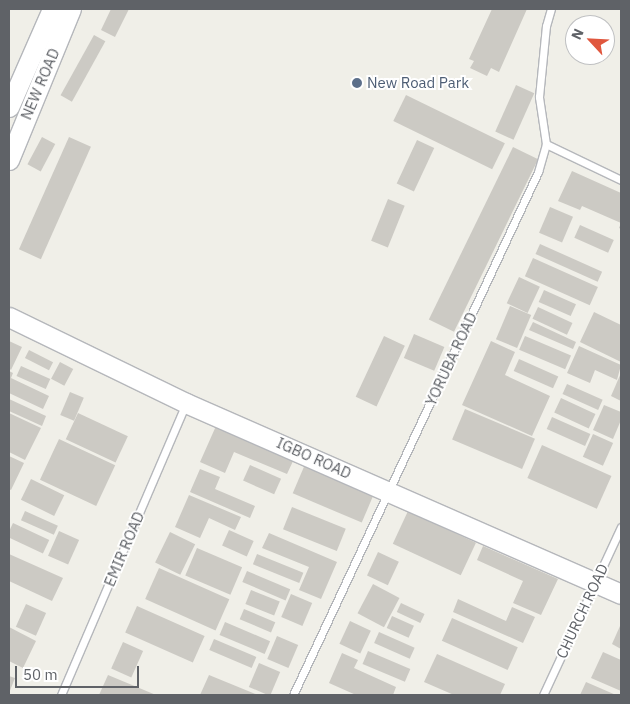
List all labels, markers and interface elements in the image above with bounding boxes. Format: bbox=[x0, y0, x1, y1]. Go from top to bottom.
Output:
north arrow bbox=[565, 15, 615, 65]
text: N bbox=[567, 26, 588, 42]
street label: NEW ROAD bbox=[17, 46, 63, 122]
place label: New Road Park bbox=[367, 74, 469, 92]
marker: New Road Park bbox=[351, 77, 363, 89]
street label: YORUBA ROAD bbox=[422, 309, 480, 409]
street label: IGBO ROAD bbox=[274, 434, 354, 482]
street label: EMIR ROAD bbox=[100, 509, 148, 589]
street label: CHURCH ROAD bbox=[552, 561, 612, 661]
scale bar bbox=[18, 656, 141, 688]
text: 50 m bbox=[23, 665, 58, 684]

